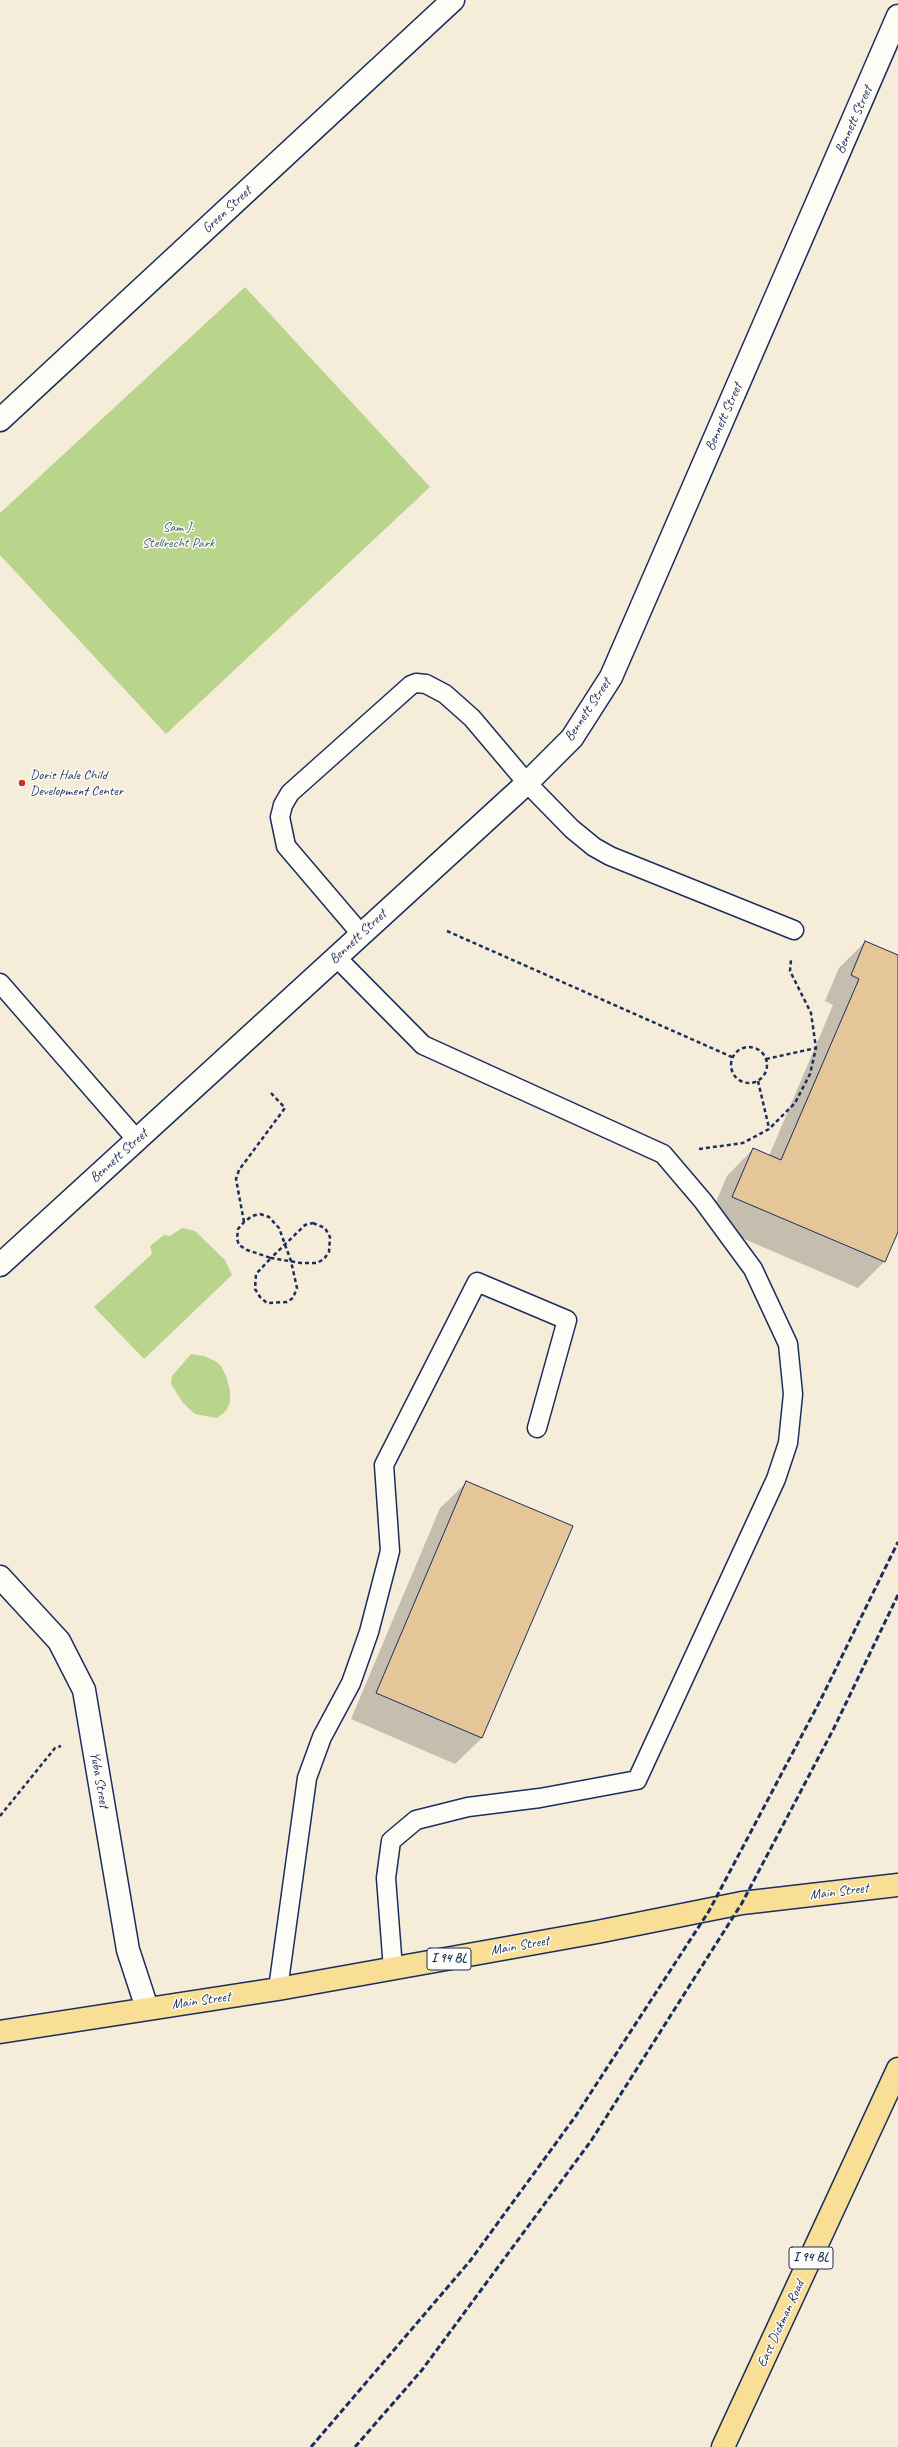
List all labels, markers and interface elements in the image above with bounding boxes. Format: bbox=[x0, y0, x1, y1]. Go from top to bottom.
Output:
street label: Bennett Street bbox=[832, 84, 876, 156]
street label: Green Street bbox=[199, 183, 255, 237]
street label: Bennett Street bbox=[702, 381, 746, 453]
park label: Sam J. Stellrecht Park bbox=[142, 519, 214, 552]
street label: Bennett Street bbox=[561, 675, 615, 745]
place label: Doris Hale Child Development Center bbox=[30, 767, 123, 800]
marker: Doris Hale Child Development Center bbox=[17, 778, 27, 788]
street label: Bennett Street bbox=[326, 906, 390, 968]
street label: Bennett Street bbox=[87, 1126, 151, 1186]
street label: Yuba Street bbox=[86, 1751, 112, 1809]
street label: Main Street bbox=[809, 1880, 869, 1904]
street label: Main Street bbox=[489, 1933, 551, 1959]
road number: I 94 BL bbox=[427, 1948, 471, 1970]
street label: Main Street bbox=[171, 1989, 231, 2013]
road number: I 94 BL bbox=[789, 2247, 833, 2269]
street label: East Dickman Road bbox=[754, 2278, 808, 2370]

